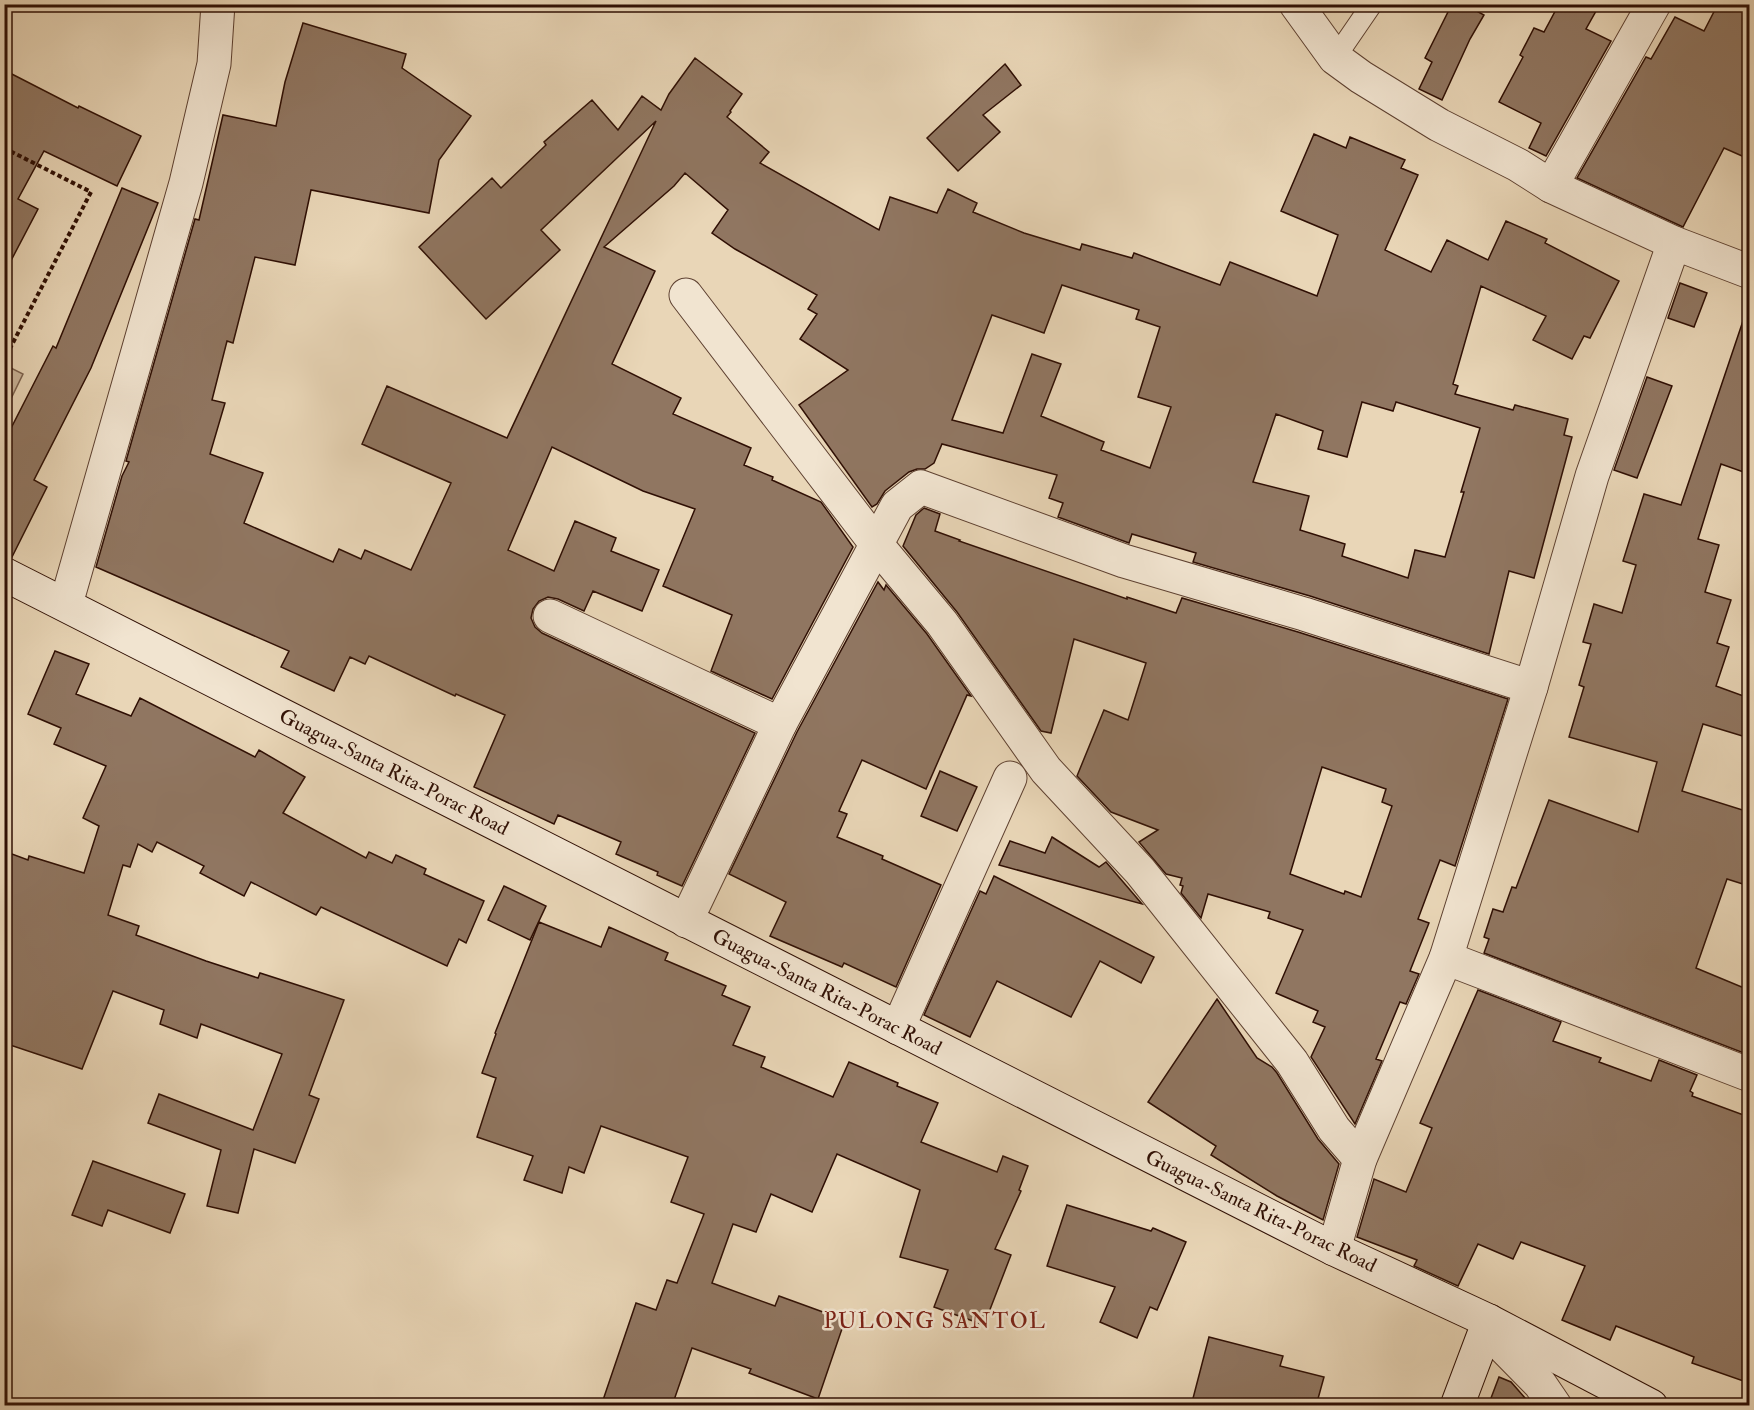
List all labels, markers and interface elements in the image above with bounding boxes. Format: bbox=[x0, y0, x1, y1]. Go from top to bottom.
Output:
street label: Guagua-Santa Rita-Porac Road bbox=[275, 703, 513, 841]
street label: Guagua-Santa Rita-Porac Road bbox=[708, 923, 946, 1061]
street label: Guagua-Santa Rita-Porac Road bbox=[1141, 1144, 1381, 1278]
district label: PULONG SANTOL bbox=[824, 1307, 1046, 1335]

